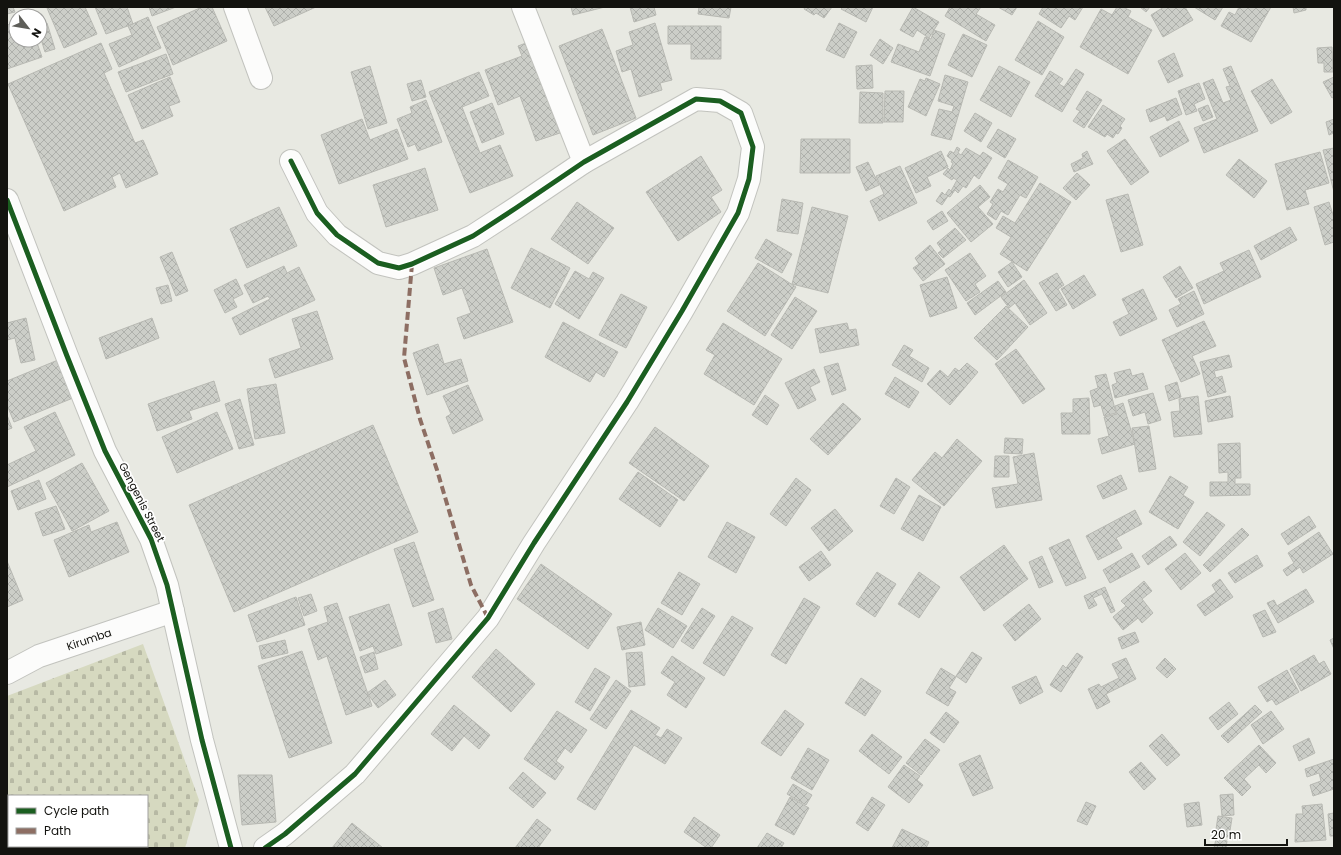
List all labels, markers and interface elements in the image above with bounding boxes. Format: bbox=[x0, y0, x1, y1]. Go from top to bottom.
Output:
north arrow bbox=[8, 8, 48, 48]
text: N bbox=[28, 25, 46, 41]
street label: Gengenis Street bbox=[115, 459, 169, 545]
street label: Kirumba bbox=[64, 624, 114, 654]
legend bbox=[8, 795, 148, 847]
text: Cycle path bbox=[44, 802, 109, 819]
scale bar bbox=[1205, 821, 1287, 847]
text: Path bbox=[44, 822, 71, 839]
text: 20 m bbox=[1211, 826, 1241, 843]

